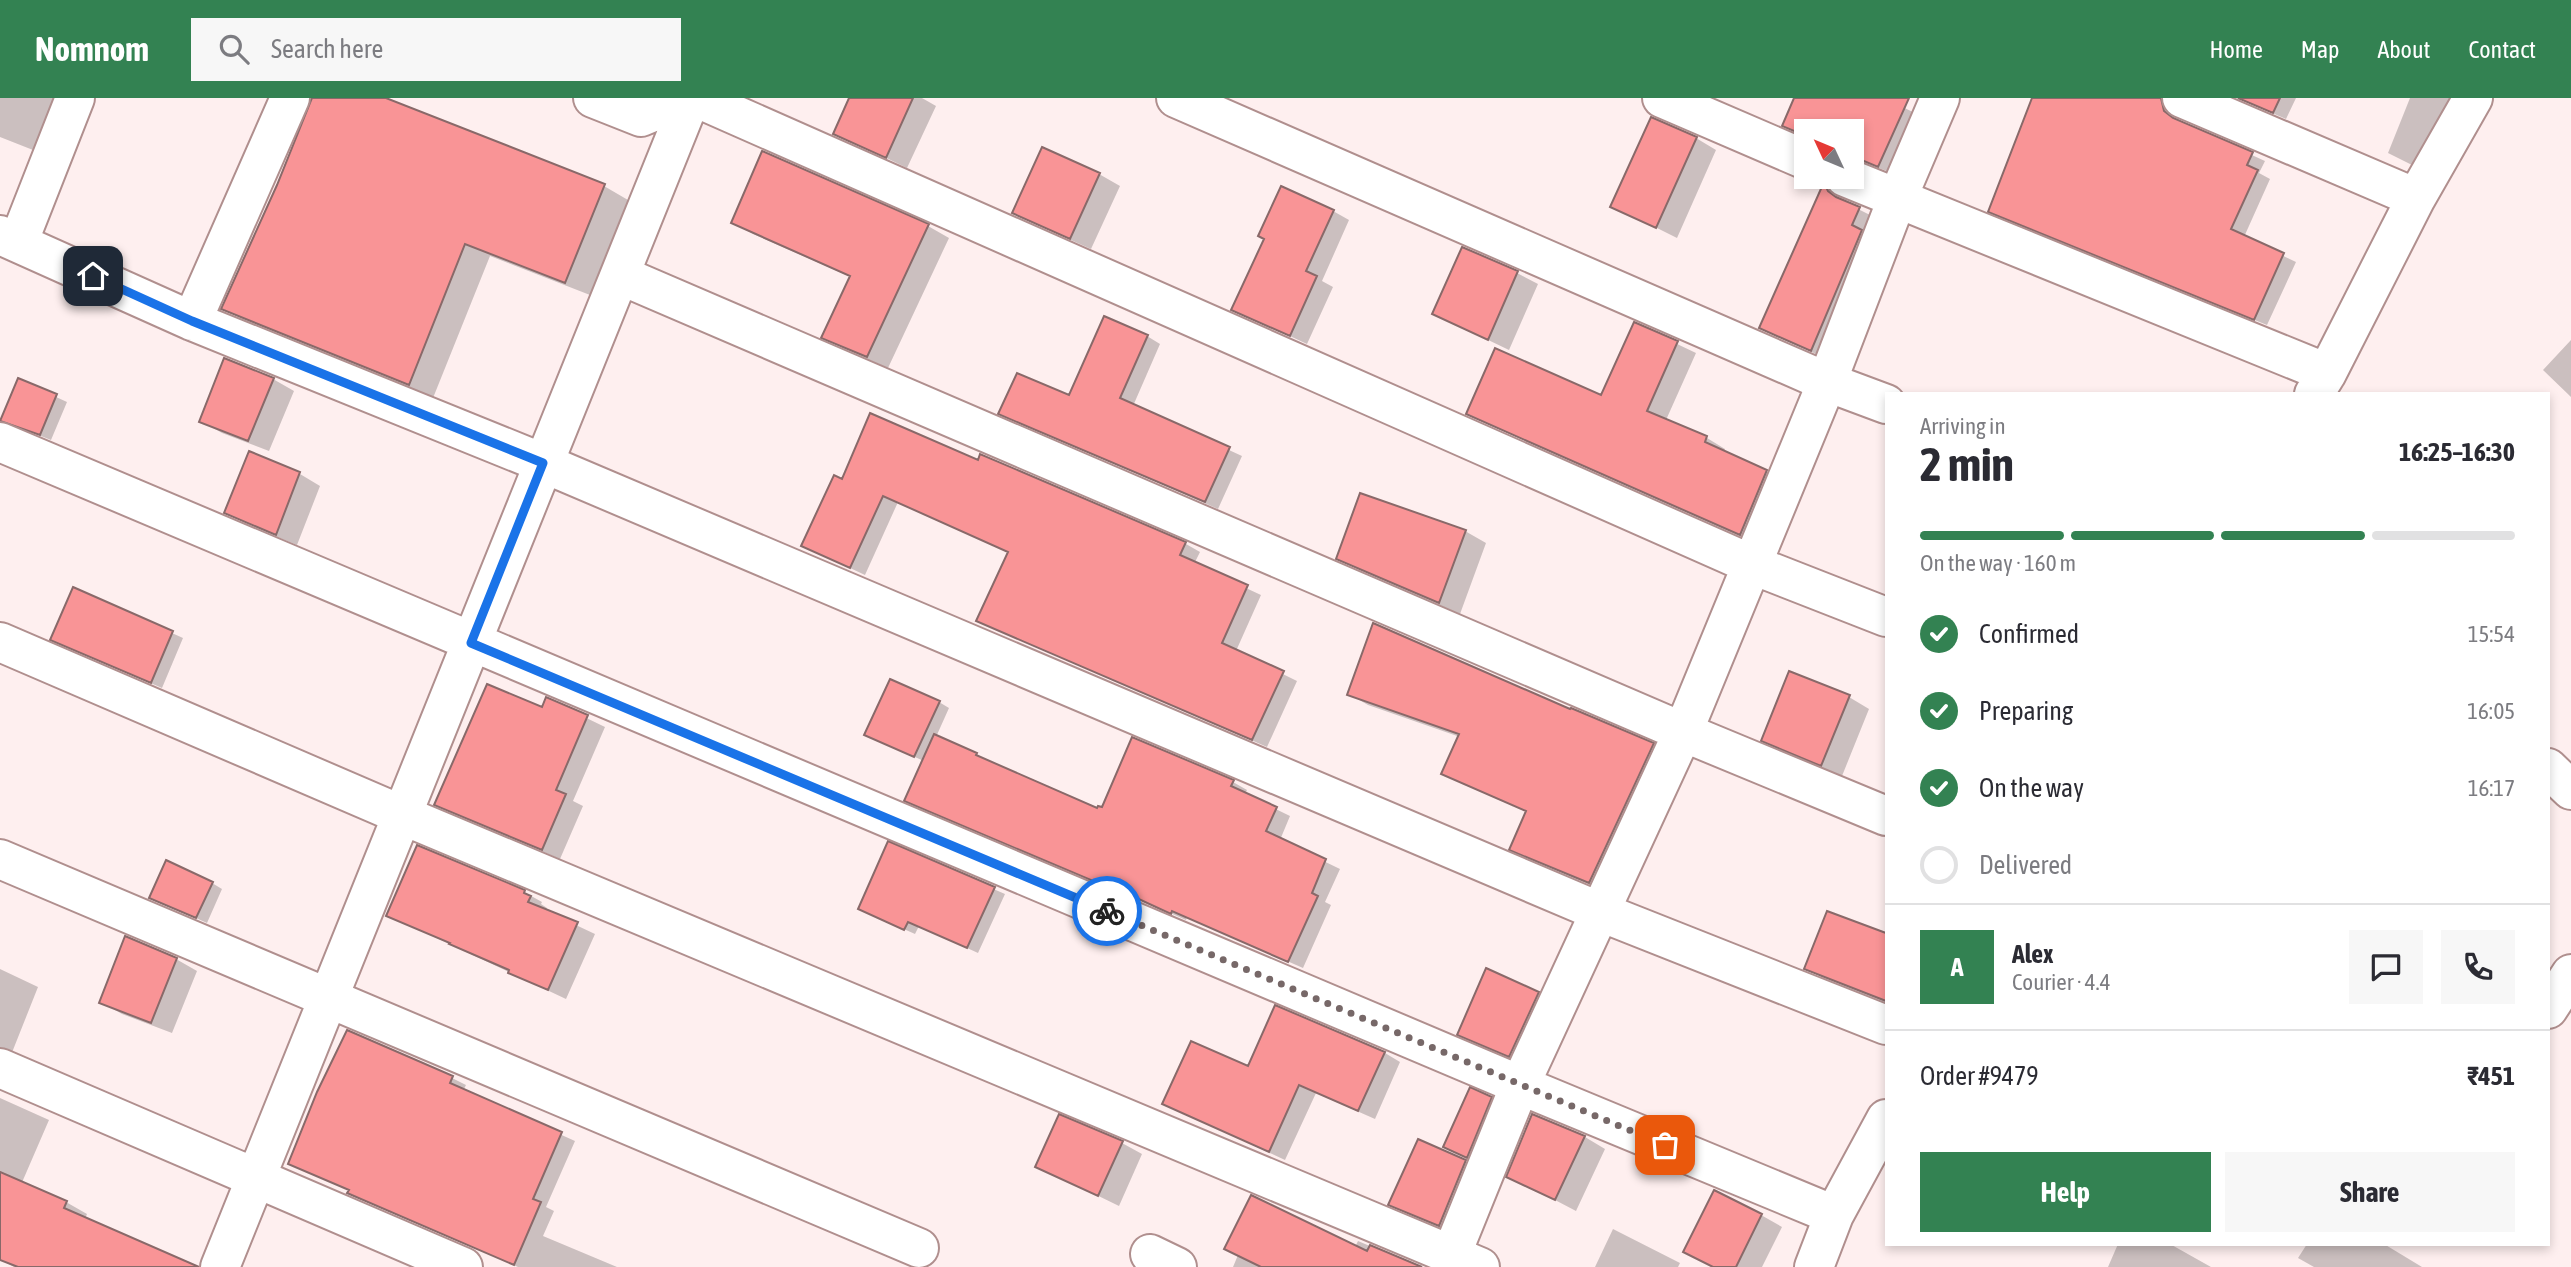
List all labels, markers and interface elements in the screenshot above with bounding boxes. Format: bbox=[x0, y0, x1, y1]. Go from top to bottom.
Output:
search box bbox=[191, 18, 681, 81]
text: Nomnom bbox=[35, 30, 149, 68]
icon: search bbox=[215, 30, 253, 68]
text: Search here bbox=[271, 34, 383, 64]
text: Home bbox=[2209, 36, 2263, 63]
text: Map bbox=[2301, 36, 2339, 63]
text: About bbox=[2377, 36, 2430, 63]
text: Contact bbox=[2468, 36, 2536, 63]
north arrow bbox=[1794, 119, 1864, 189]
map controls bbox=[1794, 119, 1864, 189]
pin bbox=[63, 246, 123, 306]
icon: home bbox=[74, 257, 112, 295]
text: Arriving in bbox=[1920, 413, 2006, 439]
text: 16:25–16:30 bbox=[2399, 437, 2515, 467]
text: 2 min bbox=[1920, 438, 2014, 491]
text: On the way · 160 m bbox=[1920, 550, 2076, 576]
icon: check bbox=[1920, 615, 1958, 653]
text: Confirmed bbox=[1979, 619, 2079, 649]
text: 15:54 bbox=[2468, 621, 2515, 647]
icon: check bbox=[1920, 692, 1958, 730]
text: Preparing bbox=[1979, 696, 2073, 726]
text: 16:05 bbox=[2467, 698, 2515, 724]
icon: check bbox=[1920, 769, 1958, 807]
text: On the way bbox=[1979, 773, 2084, 803]
text: 16:17 bbox=[2468, 775, 2515, 801]
text: Delivered bbox=[1979, 850, 2072, 880]
courier bbox=[1072, 876, 1142, 946]
icon: bike bbox=[1088, 892, 1126, 930]
button: chat bbox=[2349, 930, 2423, 1004]
button: phone bbox=[2441, 930, 2515, 1004]
text: Alex bbox=[2012, 939, 2053, 969]
text: A bbox=[1951, 952, 1963, 982]
text: Courier · 4.4 bbox=[2012, 969, 2111, 995]
text: Order #9479 bbox=[1920, 1061, 2039, 1091]
text: ₹451 bbox=[2467, 1061, 2515, 1091]
pin bbox=[1635, 1115, 1695, 1175]
icon: bag bbox=[1646, 1126, 1684, 1164]
button: Help bbox=[1920, 1152, 2211, 1232]
button: Share bbox=[2225, 1152, 2515, 1232]

